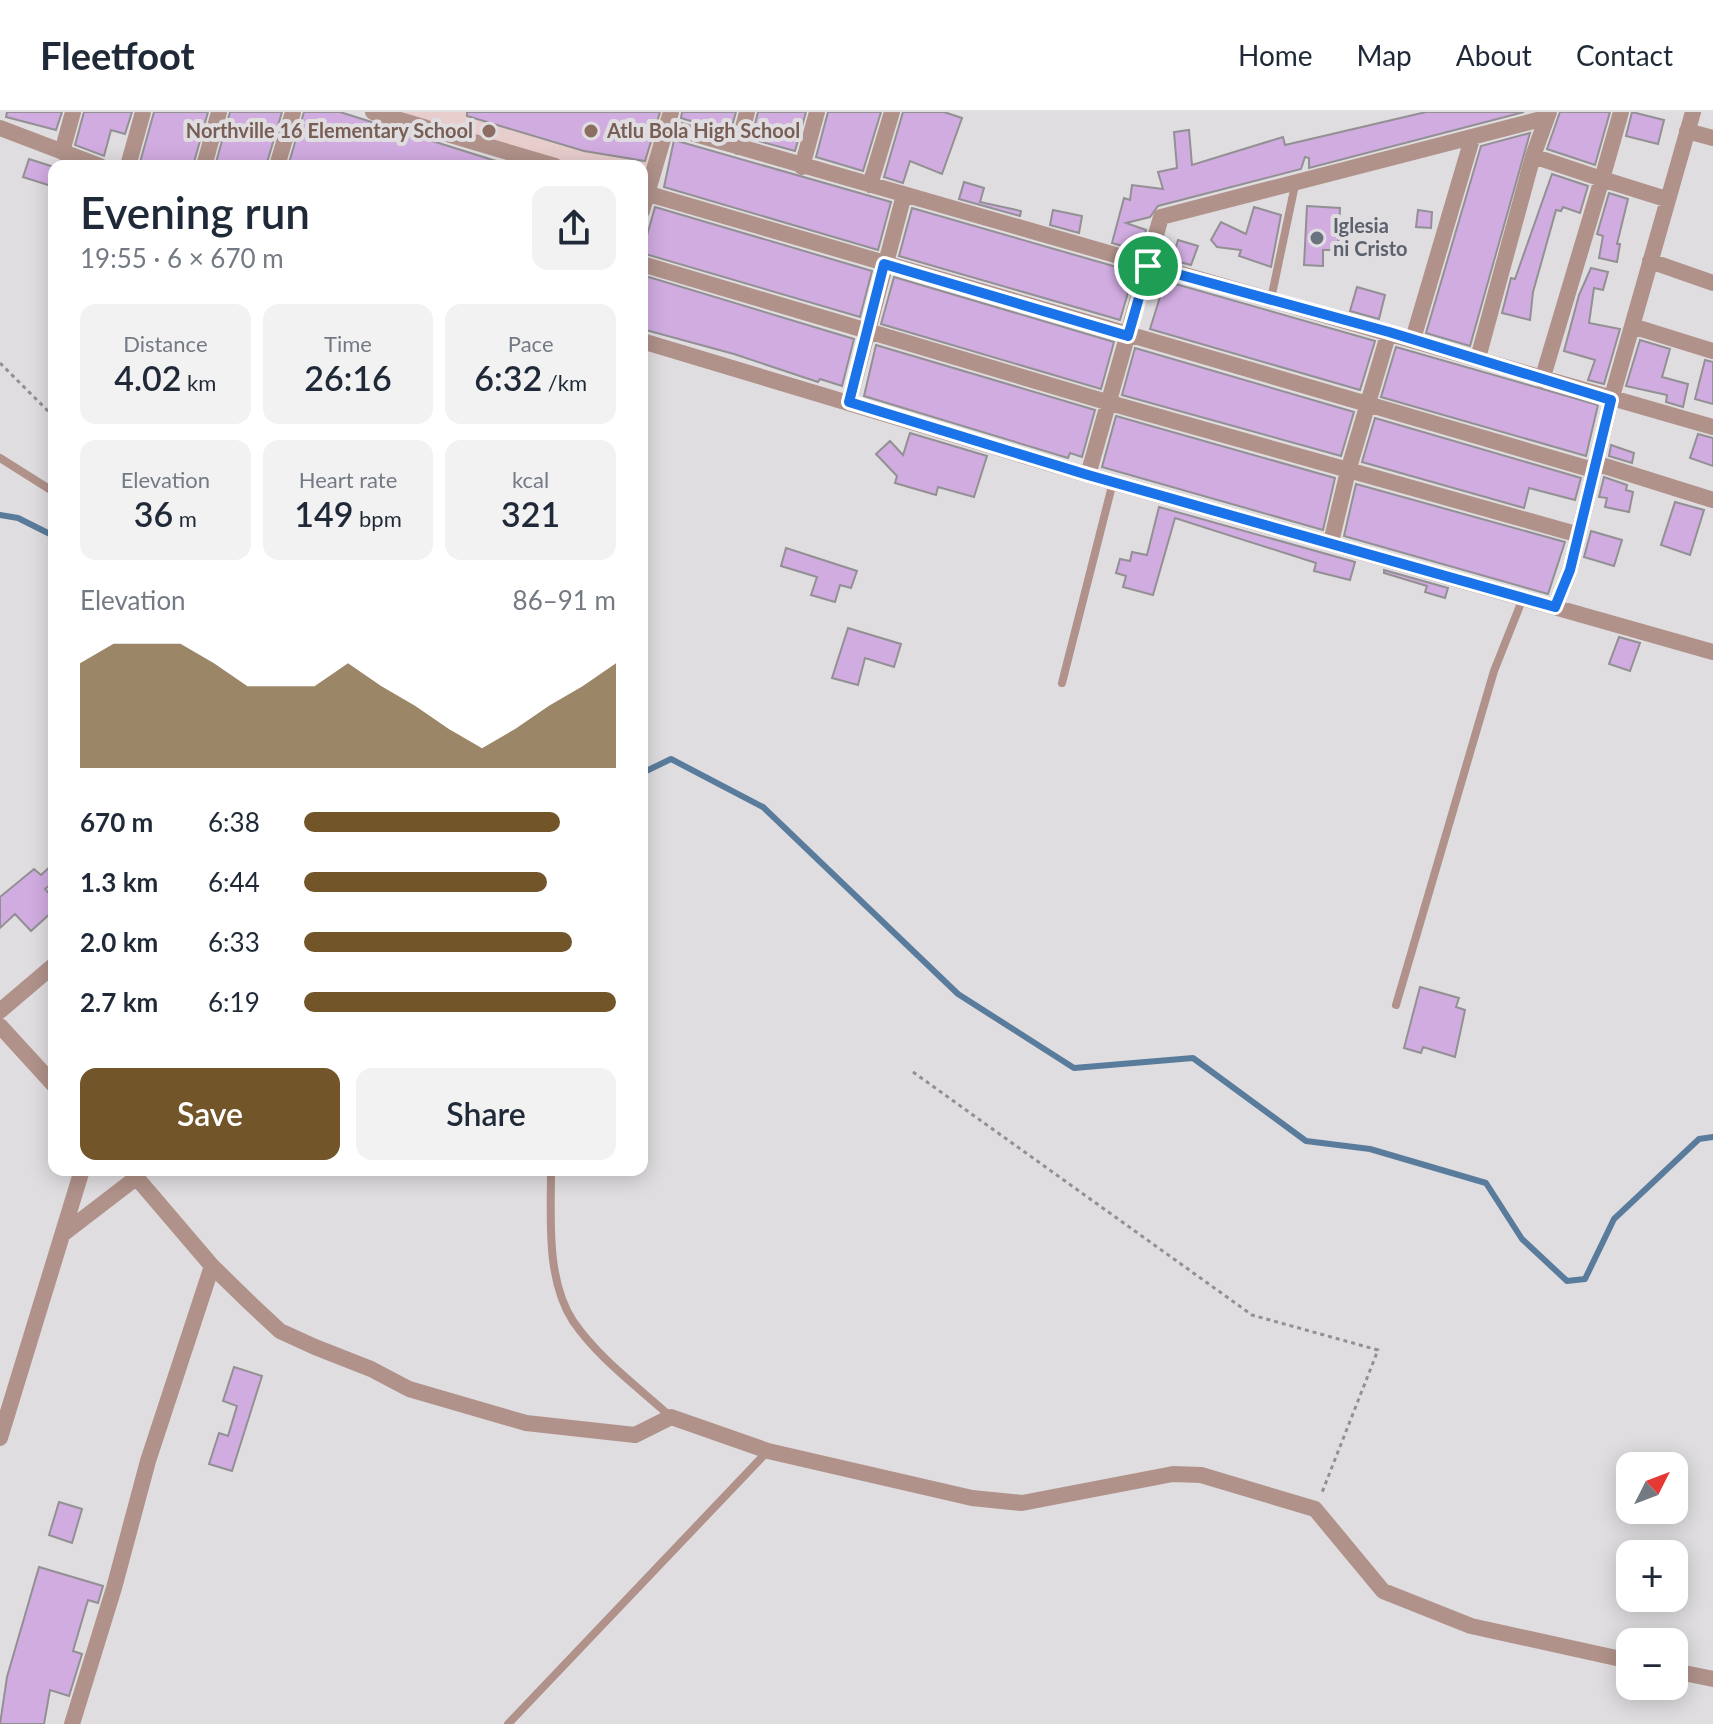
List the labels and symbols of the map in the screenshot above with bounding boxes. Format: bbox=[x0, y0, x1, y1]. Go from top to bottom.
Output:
place label: Northville 16 Elementary School bbox=[186, 118, 473, 142]
place label: Atlu Bola High School bbox=[606, 118, 800, 142]
marker: Northville 16 Elementary School bbox=[480, 122, 498, 140]
marker: Atlu Bola High School bbox=[582, 122, 600, 140]
place label: Iglesia ni Cristo bbox=[1333, 213, 1408, 260]
marker: Iglesia ni Cristo bbox=[1308, 229, 1326, 247]
pin bbox=[1114, 232, 1182, 300]
north arrow bbox=[1616, 1452, 1688, 1524]

